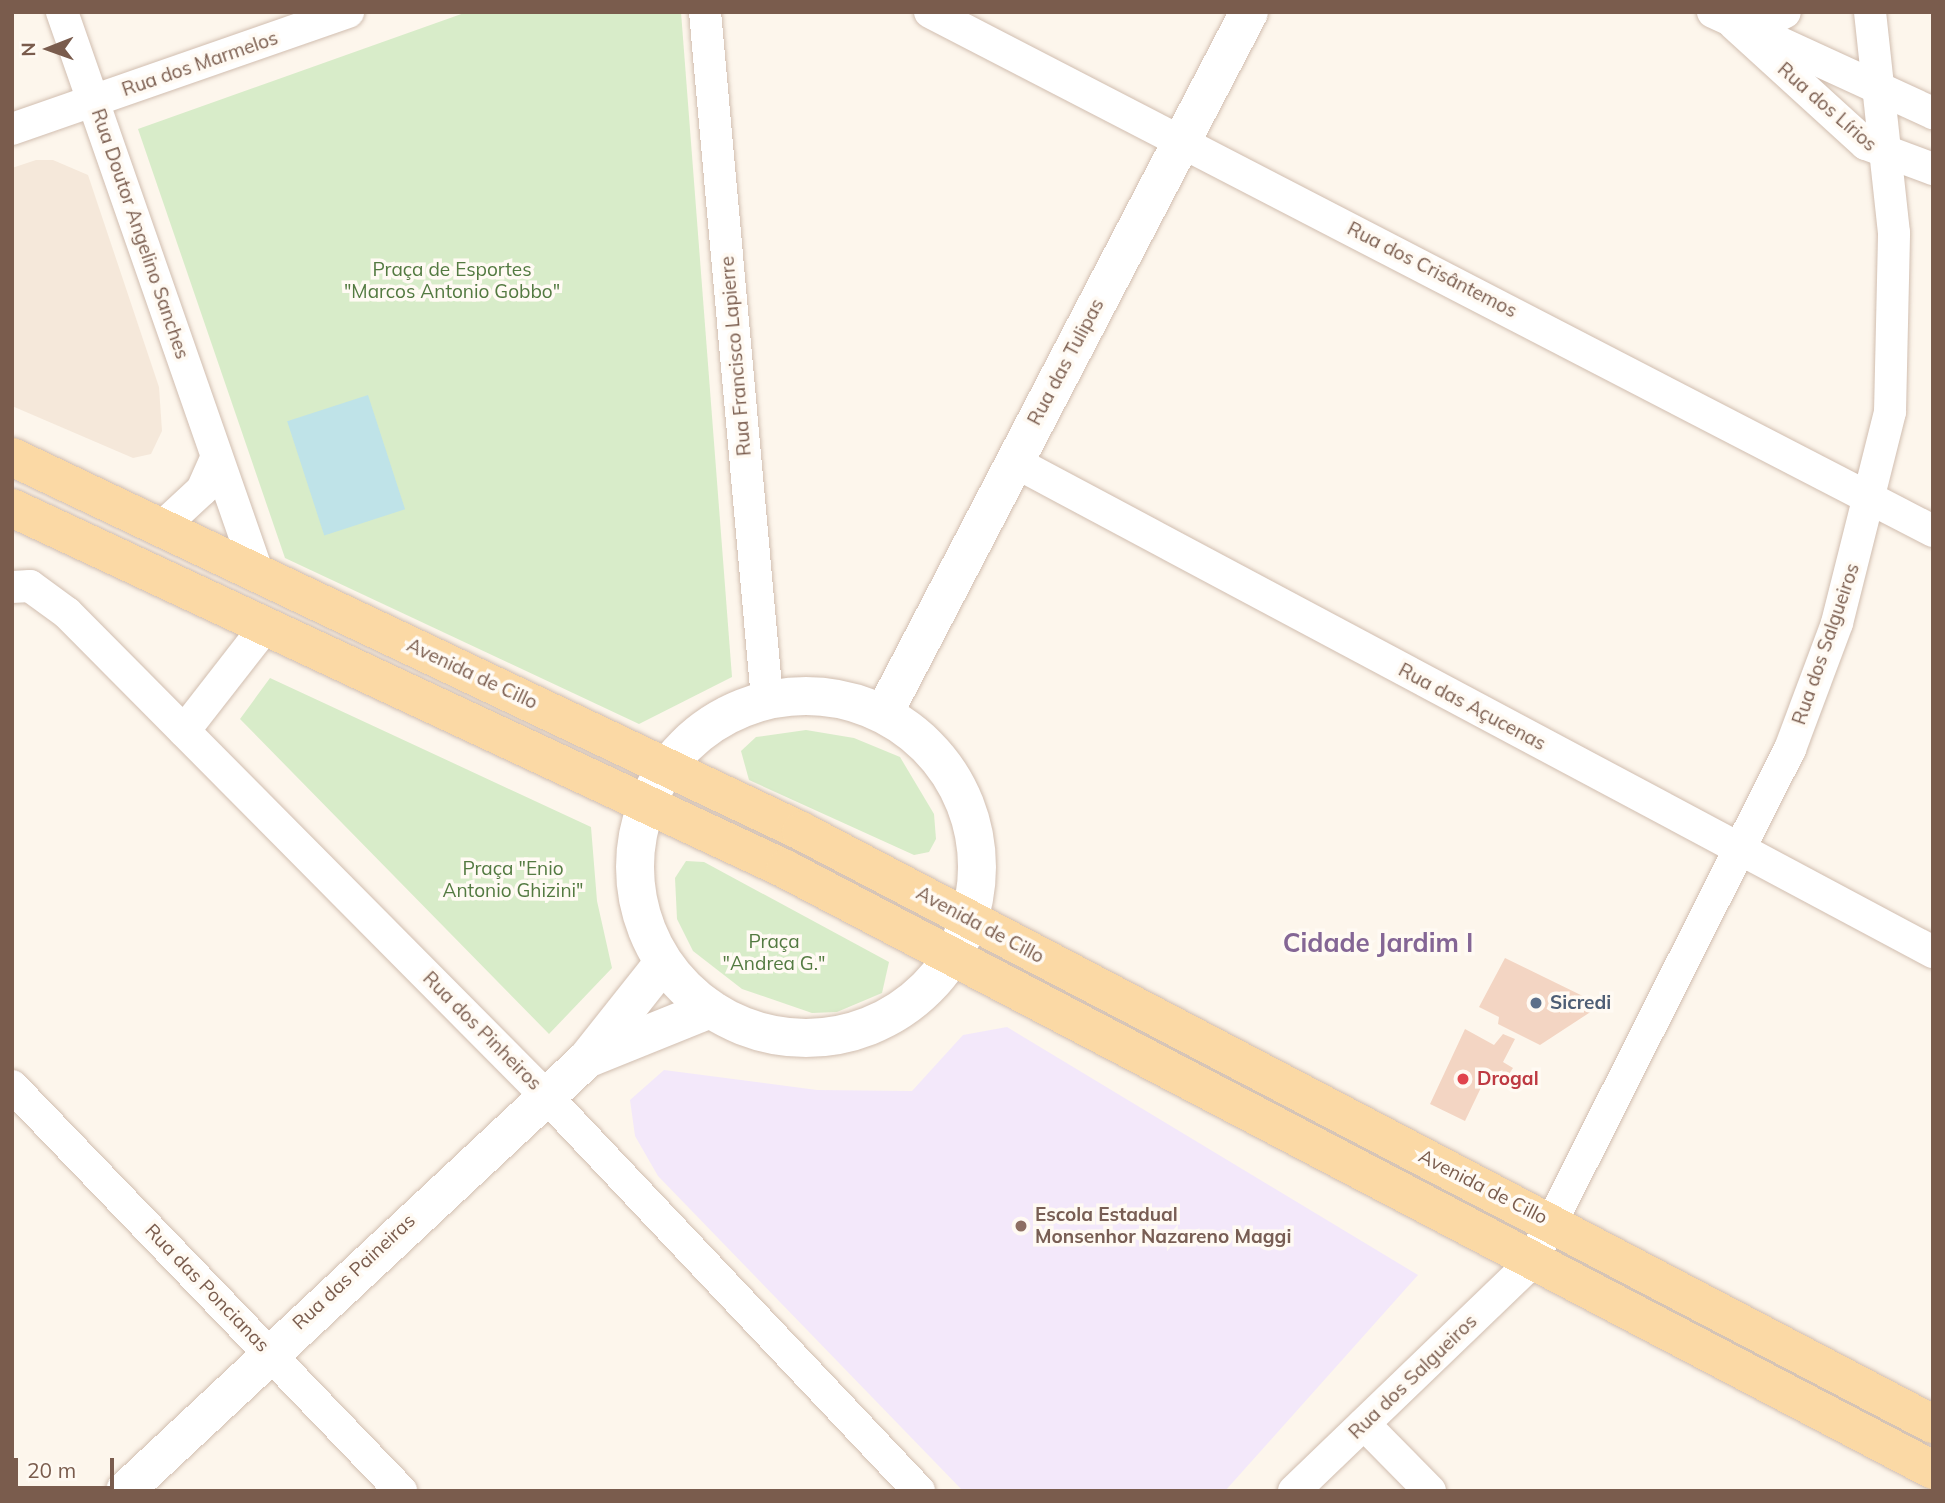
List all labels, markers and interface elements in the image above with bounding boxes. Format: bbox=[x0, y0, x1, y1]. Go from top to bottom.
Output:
north arrow bbox=[14, 14, 84, 84]
street label: Rua dos Marmelos bbox=[119, 27, 281, 101]
text: N bbox=[16, 42, 40, 57]
street label: Rua dos Lírios bbox=[1773, 58, 1881, 156]
street label: Rua Doutor Angelino Sanches bbox=[86, 106, 194, 362]
street label: Rua dos Crisântemos bbox=[1343, 217, 1521, 323]
street label: Rua Francisco Lapierre bbox=[716, 255, 756, 457]
park label: Praça de Esportes "Marcos Antonio Gobbo" bbox=[344, 259, 560, 303]
street label: Rua das Tulipas bbox=[1023, 295, 1109, 429]
street label: Rua dos Salgueiros bbox=[1788, 560, 1864, 728]
street label: Avenida de Cillo bbox=[403, 634, 541, 714]
street label: Rua das Açucenas bbox=[1395, 659, 1549, 755]
park label: Praça "Enio Antonio Ghizini" bbox=[443, 858, 583, 902]
street label: Avenida de Cillo bbox=[912, 882, 1048, 968]
district label: Cidade Jardim I bbox=[1283, 927, 1473, 959]
park label: Praça "Andrea G." bbox=[722, 931, 826, 975]
street label: Rua dos Pinheiros bbox=[418, 967, 546, 1095]
place label: Sicredi bbox=[1550, 992, 1611, 1014]
marker: Sicredi bbox=[1528, 995, 1544, 1011]
place label: Drogal bbox=[1477, 1068, 1539, 1090]
marker: Drogal bbox=[1455, 1071, 1471, 1087]
street label: Avenida de Cillo bbox=[1415, 1145, 1551, 1229]
place label: Escola Estadual Monsenhor Nazareno Maggi bbox=[1035, 1204, 1291, 1248]
street label: Rua das Paineiras bbox=[288, 1209, 420, 1335]
marker: Escola Estadual Monsenhor Nazareno Maggi bbox=[1013, 1218, 1029, 1234]
street label: Rua das Poncianas bbox=[140, 1219, 274, 1357]
street label: Rua dos Salgueiros bbox=[1344, 1310, 1482, 1444]
scale bar bbox=[18, 1444, 117, 1488]
text: 20 m bbox=[27, 1457, 76, 1483]

